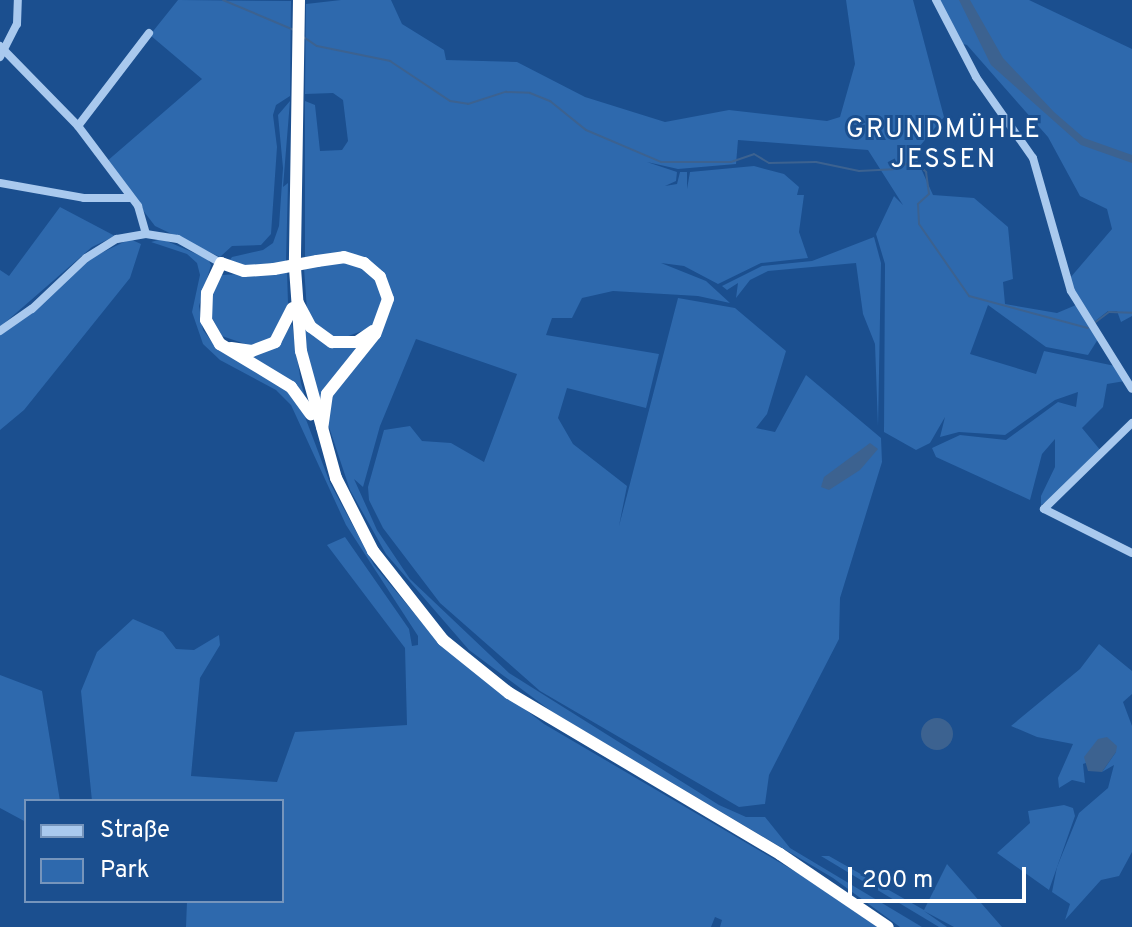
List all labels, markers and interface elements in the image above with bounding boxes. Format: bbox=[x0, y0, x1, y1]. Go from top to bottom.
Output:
district label: GRUNDMÜHLE JESSEN bbox=[846, 115, 1042, 176]
legend bbox=[24, 799, 284, 903]
text: Straße bbox=[100, 816, 170, 846]
scale bar bbox=[852, 851, 1030, 901]
text: Park bbox=[100, 856, 150, 886]
text: 200 m bbox=[862, 866, 933, 896]

